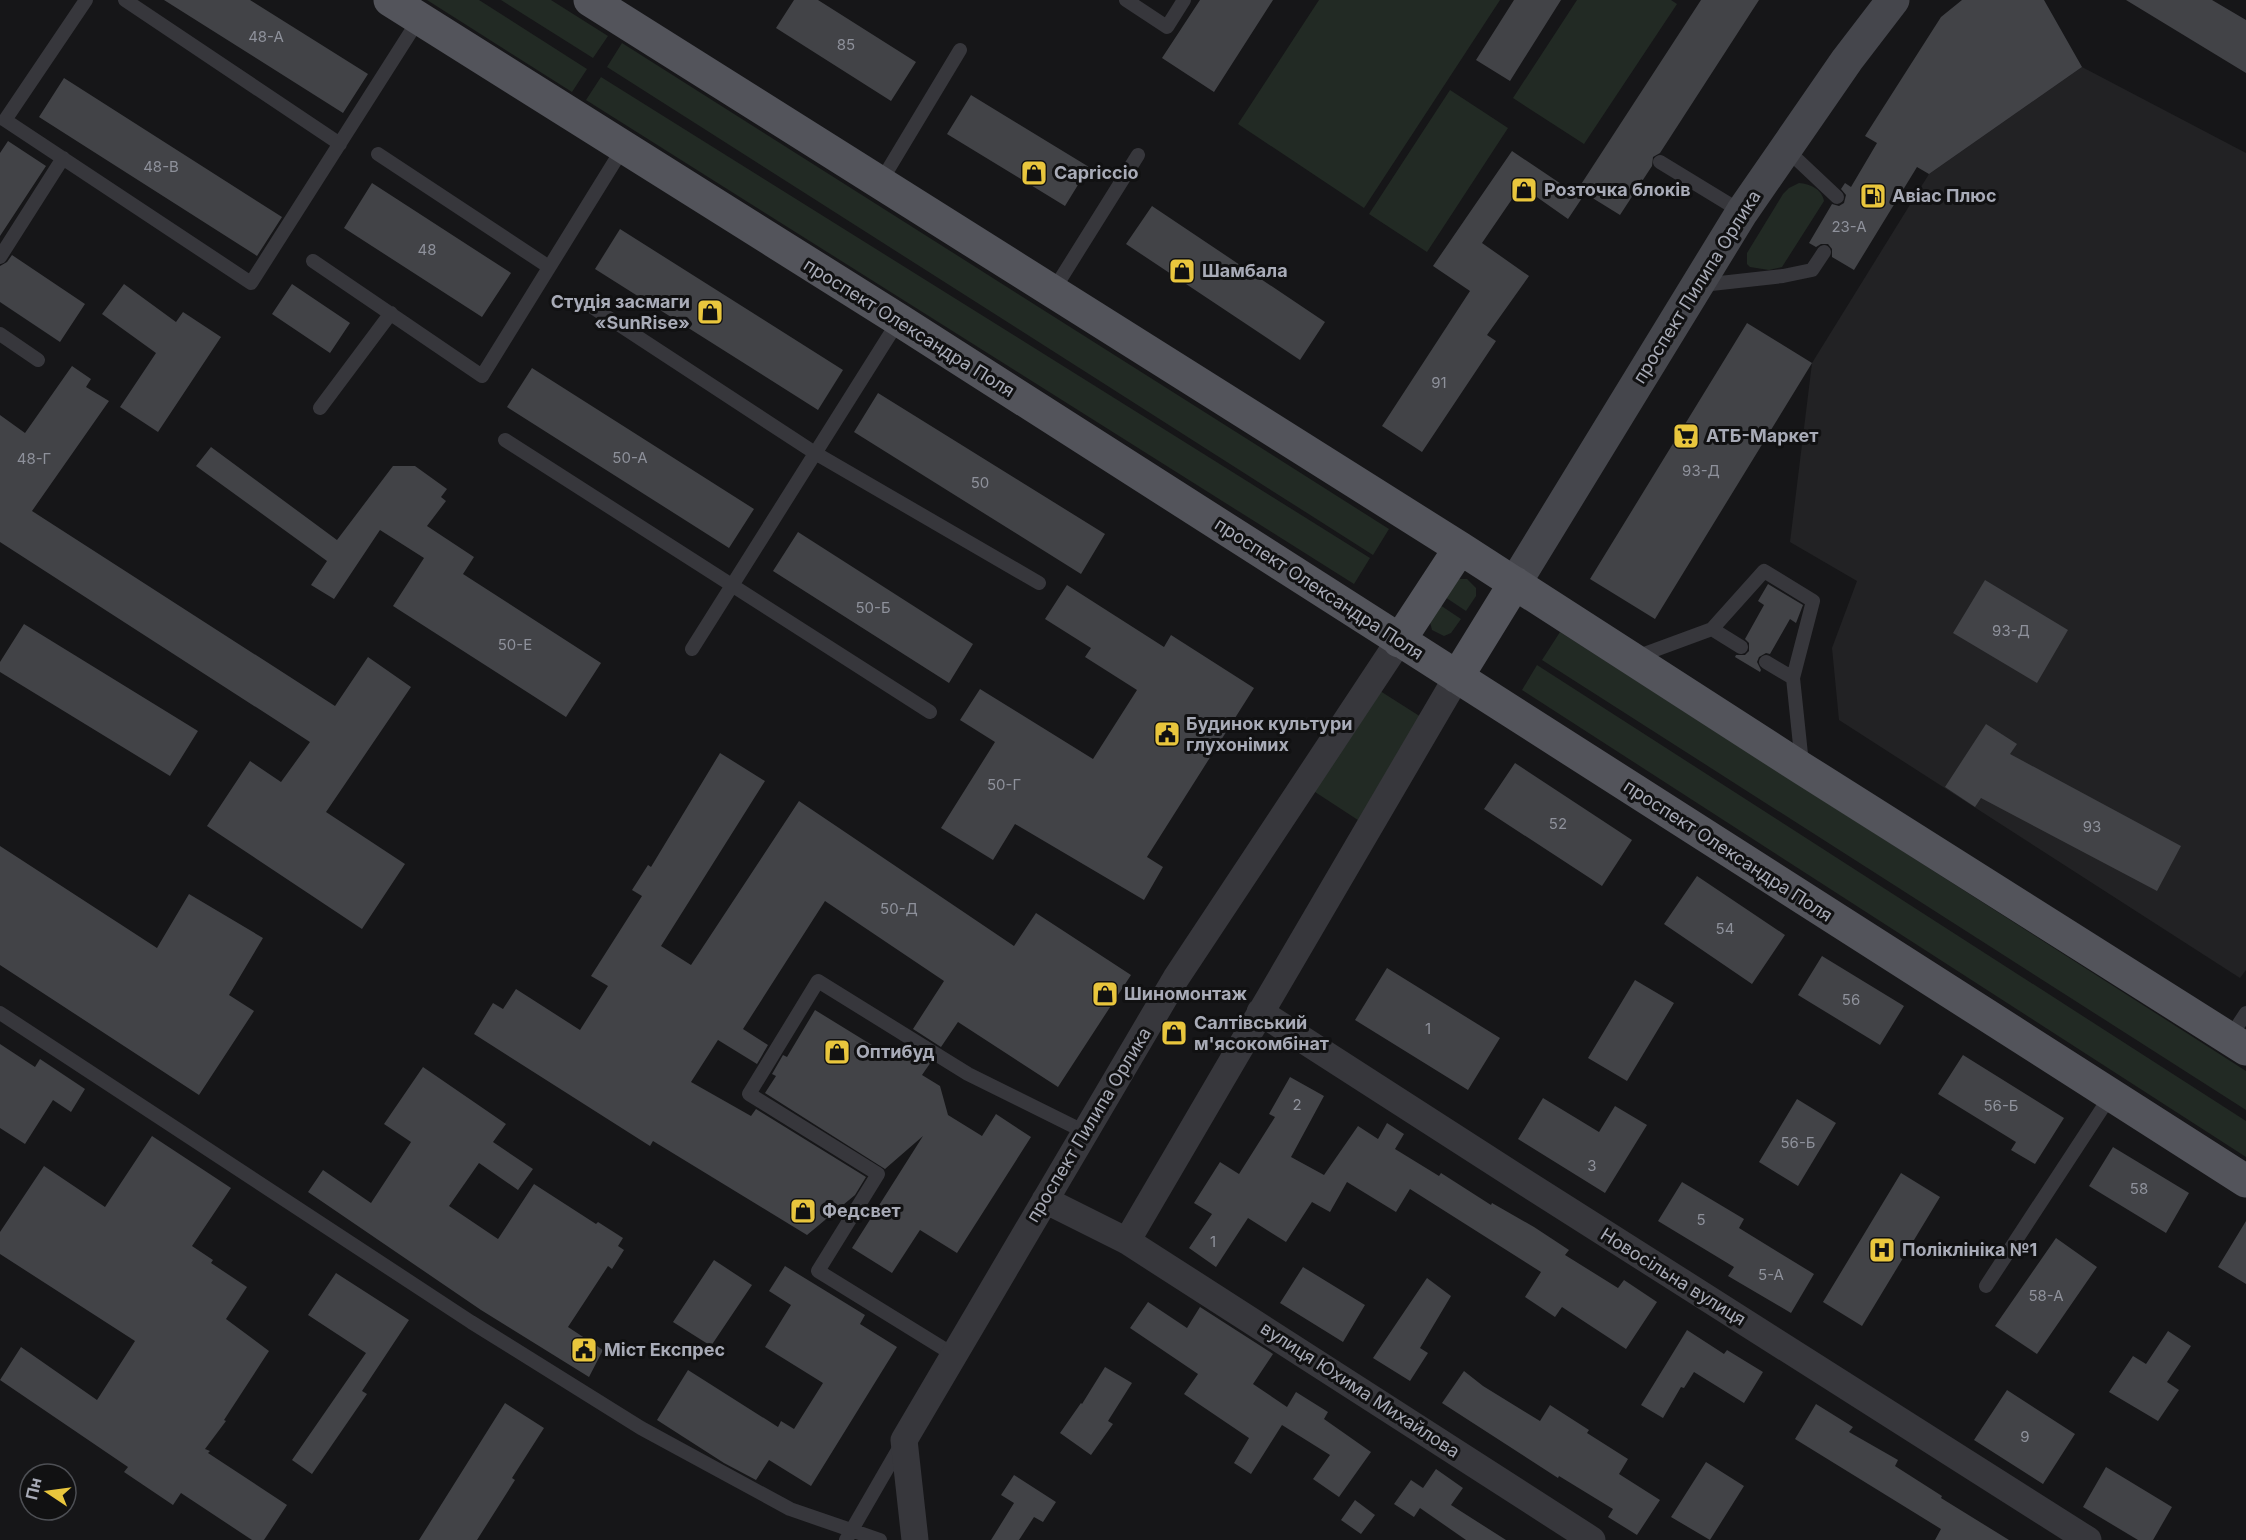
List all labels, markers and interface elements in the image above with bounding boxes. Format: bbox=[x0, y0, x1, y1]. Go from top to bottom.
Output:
house number: 48-А bbox=[248, 27, 284, 46]
house number: 85 bbox=[837, 35, 855, 54]
house number: 48-В bbox=[143, 157, 179, 176]
shop icon: Capriccio bbox=[1019, 158, 1049, 188]
place label: Capriccio bbox=[1054, 162, 1139, 183]
shop icon: Розточка блоків bbox=[1509, 175, 1539, 205]
place label: Розточка блоків bbox=[1544, 179, 1691, 200]
fuel station icon: Авіас Плюс bbox=[1858, 181, 1888, 211]
place label: Авіас Плюс bbox=[1892, 185, 1997, 206]
street label: проспект Пилипа Орлика bbox=[1628, 186, 1765, 387]
house number: 23-А bbox=[1831, 217, 1867, 236]
house number: 48 bbox=[418, 240, 436, 259]
street label: проспект Олександра Поля bbox=[800, 254, 1018, 401]
shop icon: Шамбала bbox=[1167, 256, 1197, 286]
place label: Шамбала bbox=[1202, 260, 1288, 281]
place label: Студія засмаги «SunRise» bbox=[551, 291, 690, 333]
shop icon: Студія засмаги «SunRise» bbox=[695, 297, 725, 327]
house number: 91 bbox=[1431, 373, 1447, 392]
supermarket icon: АТБ-Маркет bbox=[1671, 421, 1701, 451]
place label: АТБ-Маркет bbox=[1706, 425, 1818, 446]
house number: 50-А bbox=[612, 448, 648, 467]
house number: 48-Г bbox=[17, 449, 51, 468]
house number: 93-Д bbox=[1682, 461, 1720, 480]
house number: 50 bbox=[971, 473, 989, 492]
street label: проспект Олександра Поля bbox=[1211, 513, 1427, 664]
house number: 50-Б bbox=[855, 598, 891, 617]
house number: 93-Д bbox=[1992, 621, 2030, 640]
house number: 50-Е bbox=[498, 635, 532, 654]
place label: Будинок культури глухонімих bbox=[1186, 713, 1353, 755]
public building icon: Будинок культури глухонімих bbox=[1152, 719, 1182, 749]
house number: 50-Г bbox=[987, 775, 1021, 794]
street label: проспект Олександра Поля bbox=[1620, 775, 1836, 926]
house number: 52 bbox=[1549, 814, 1567, 833]
house number: 93 bbox=[2083, 817, 2101, 836]
house number: 50-Д bbox=[880, 899, 918, 918]
house number: 54 bbox=[1716, 919, 1734, 938]
shop icon: Шиномонтаж bbox=[1090, 979, 1120, 1009]
place label: Шиномонтаж bbox=[1124, 983, 1247, 1004]
house number: 56 bbox=[1842, 990, 1860, 1009]
place label: Салтівський м'ясокомбінат bbox=[1194, 1012, 1329, 1054]
shop icon: Салтівський м'ясокомбінат bbox=[1159, 1018, 1189, 1048]
house number: 1 bbox=[1425, 1019, 1431, 1038]
street label: проспект Пилипа Орлика bbox=[1022, 1024, 1155, 1226]
shop icon: Оптибуд bbox=[822, 1037, 852, 1067]
place label: Оптибуд bbox=[856, 1041, 935, 1062]
house number: 2 bbox=[1292, 1095, 1302, 1114]
house number: 56-Б bbox=[1983, 1096, 2019, 1115]
house number: 56-Б bbox=[1780, 1133, 1816, 1152]
house number: 3 bbox=[1587, 1156, 1597, 1175]
house number: 58 bbox=[2130, 1179, 2148, 1198]
shop icon: Федсвет bbox=[788, 1196, 818, 1226]
place label: Федсвет bbox=[822, 1200, 901, 1221]
house number: 5 bbox=[1696, 1210, 1706, 1229]
street label: Новосільна вулиця bbox=[1597, 1223, 1750, 1330]
house number: 1 bbox=[1210, 1232, 1216, 1251]
hospital icon: Поліклініка №1 bbox=[1867, 1235, 1897, 1265]
place label: Поліклініка №1 bbox=[1902, 1239, 2037, 1260]
house number: 5-А bbox=[1758, 1265, 1784, 1284]
house number: 58-А bbox=[2028, 1286, 2064, 1305]
street label: вулиця Юхима Михайлова bbox=[1257, 1317, 1464, 1462]
public building icon: Міст Експрес bbox=[569, 1335, 599, 1365]
place label: Міст Експрес bbox=[604, 1339, 725, 1360]
house number: 9 bbox=[2020, 1427, 2030, 1446]
north arrow bbox=[18, 1462, 78, 1522]
text: Пн bbox=[21, 1476, 46, 1502]

